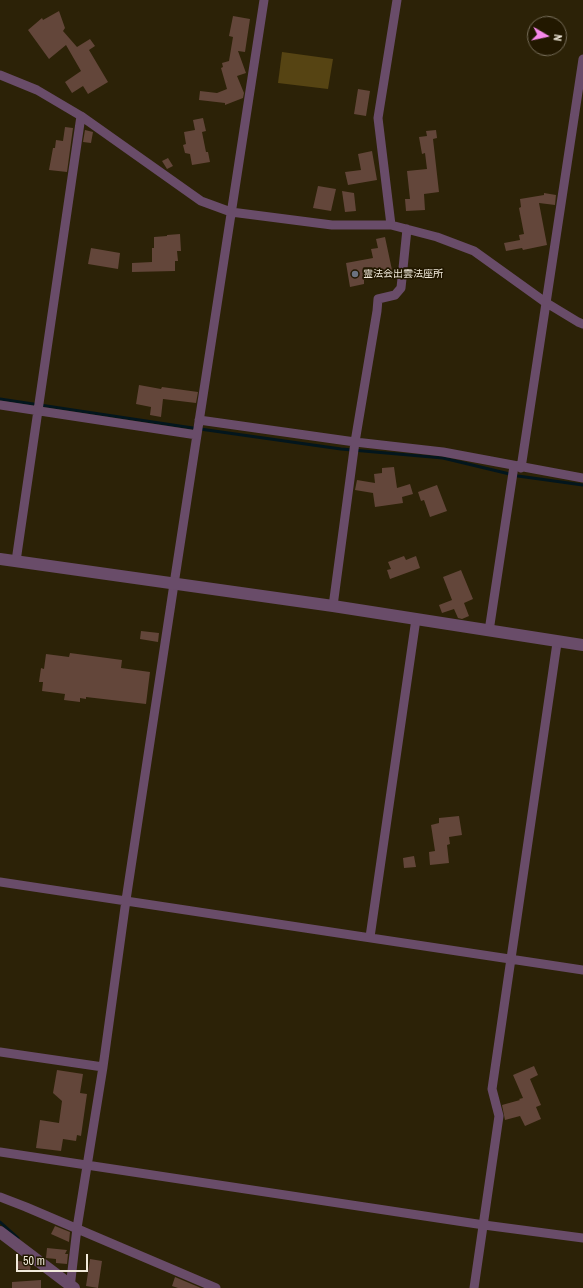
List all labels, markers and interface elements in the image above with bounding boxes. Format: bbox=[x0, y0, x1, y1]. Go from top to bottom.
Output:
north arrow bbox=[527, 16, 567, 56]
text: N bbox=[550, 33, 565, 42]
place label: 霊法会出雲法座所 bbox=[363, 268, 443, 280]
marker: 霊法会出雲法座所 bbox=[350, 269, 360, 279]
scale bar bbox=[18, 1246, 90, 1272]
text: 50 m bbox=[23, 1253, 45, 1269]

